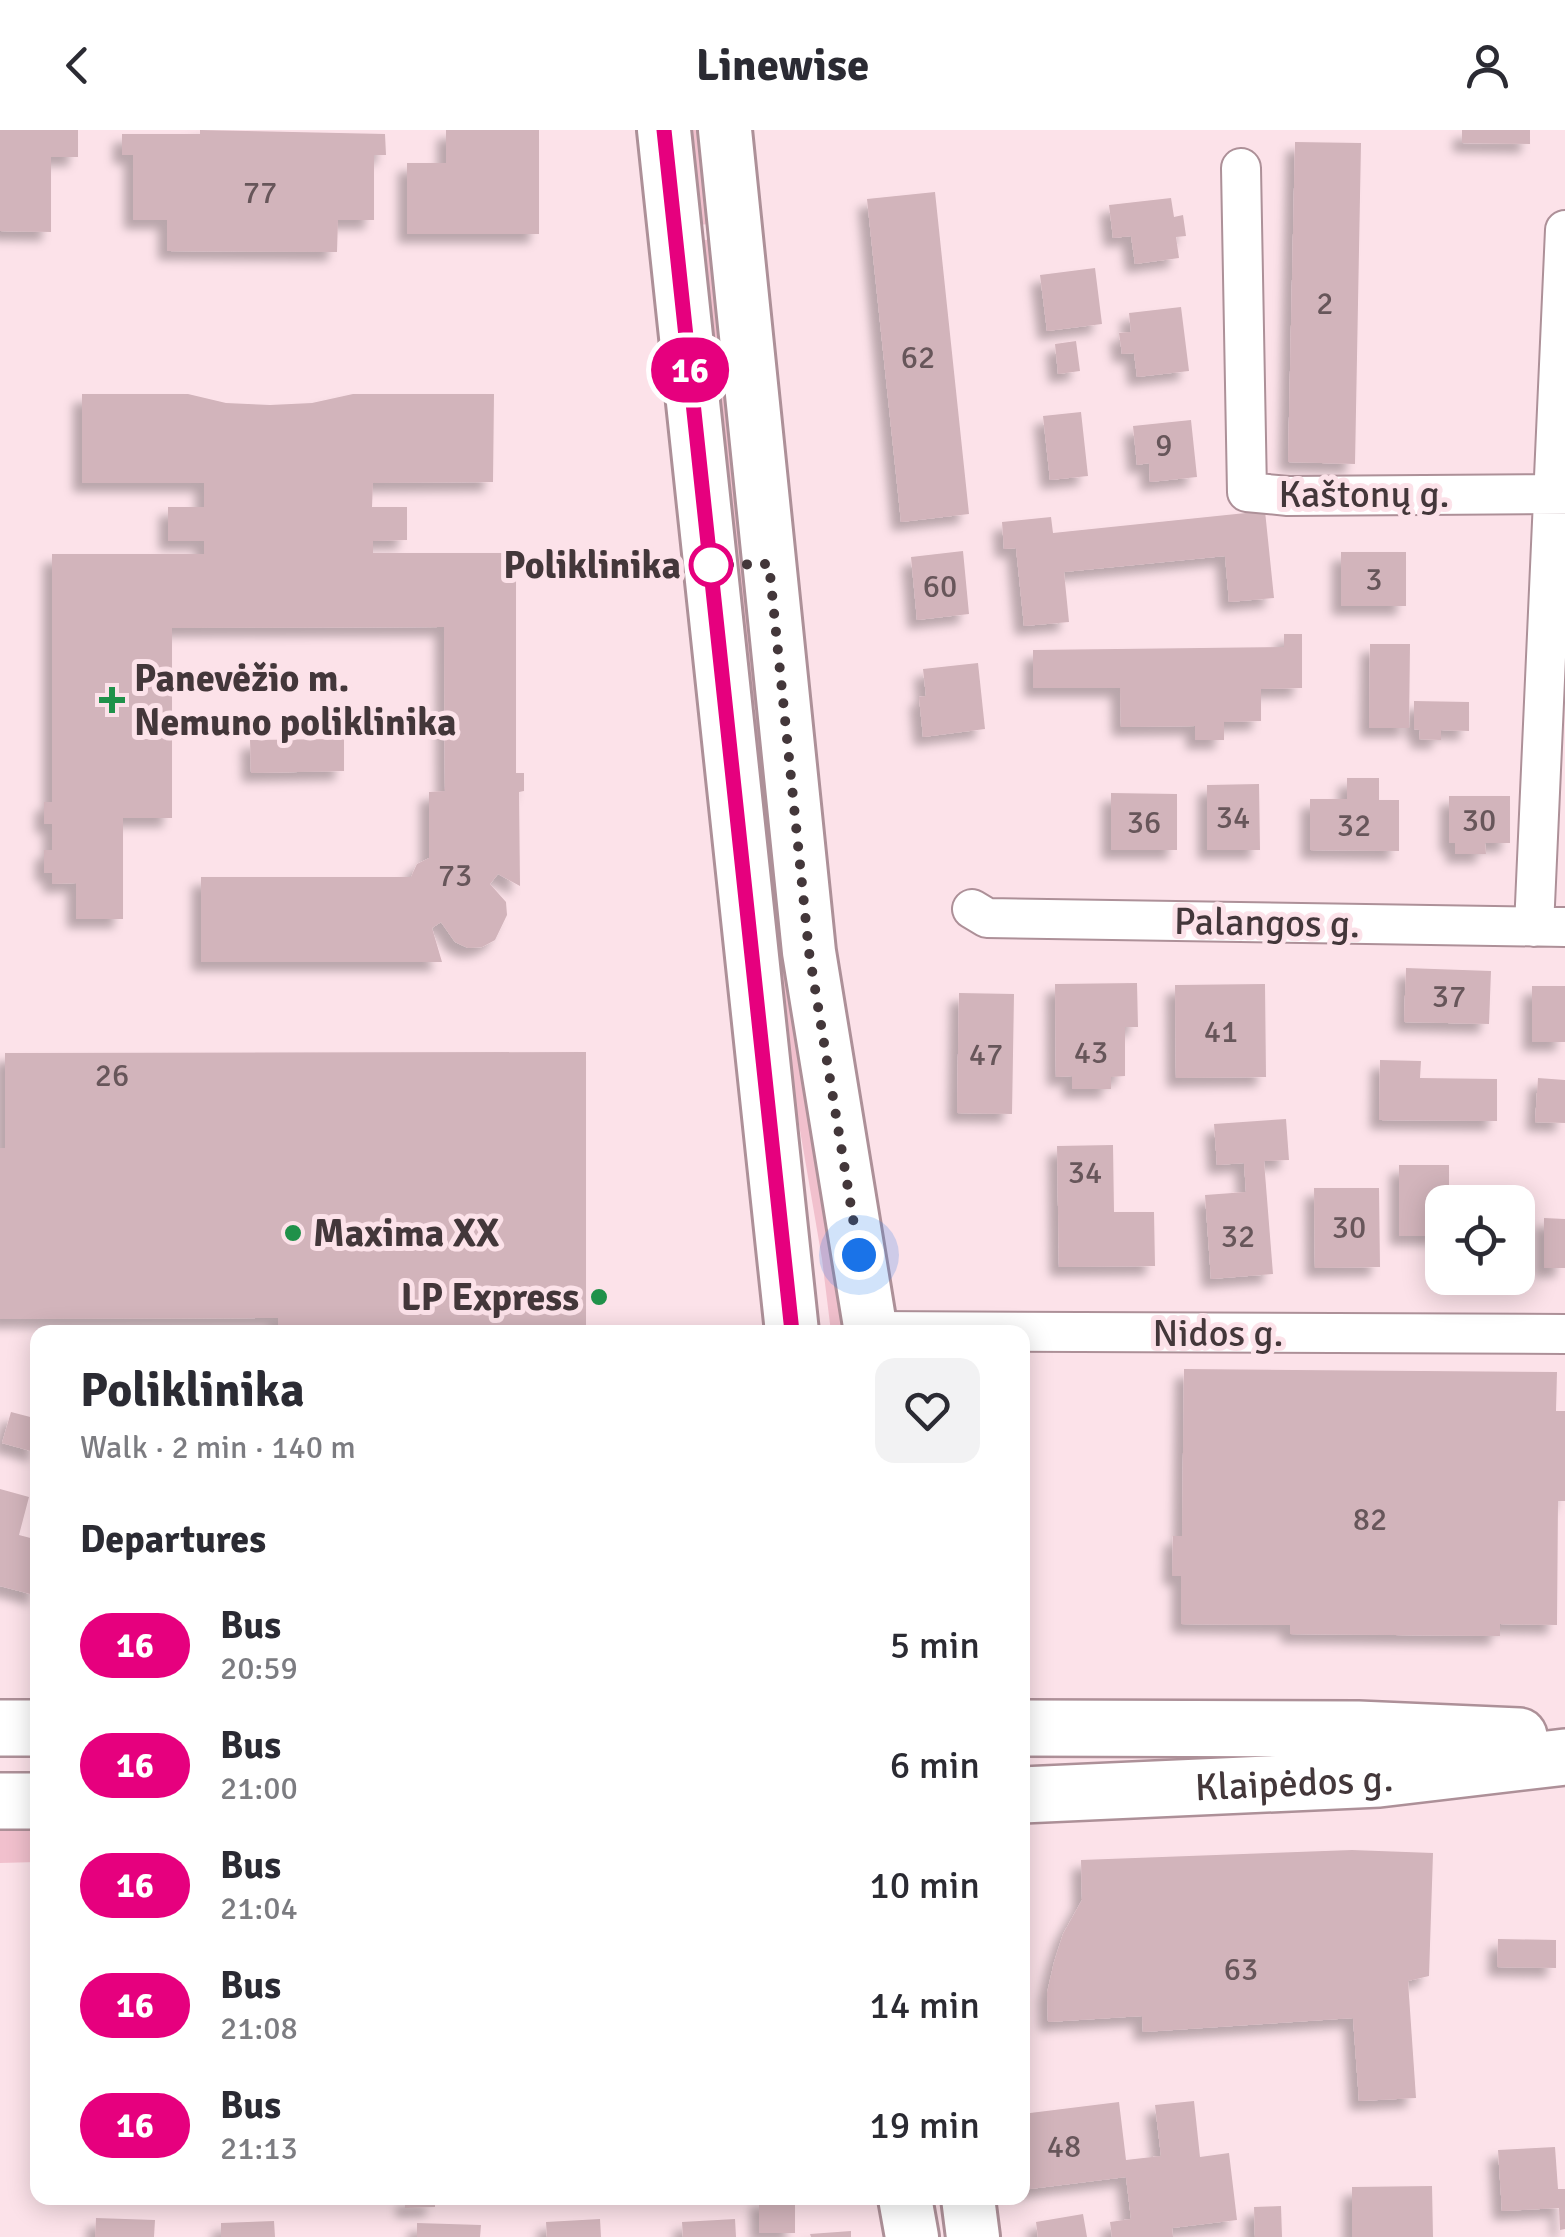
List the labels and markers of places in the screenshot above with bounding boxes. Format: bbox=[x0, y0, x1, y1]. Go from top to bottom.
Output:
place label: Poliklinika bbox=[503, 542, 681, 589]
marker: Poliklinika bbox=[690, 544, 732, 586]
place label: Panevėžio m. Nemuno poliklinika bbox=[134, 655, 457, 746]
marker: Panevėžio m. Nemuno poliklinika bbox=[99, 687, 125, 713]
place label: Maxima XX bbox=[313, 1210, 500, 1257]
marker: Maxima XX bbox=[282, 1222, 304, 1244]
place label: LP Express bbox=[401, 1274, 579, 1321]
marker: LP Express bbox=[588, 1286, 610, 1308]

